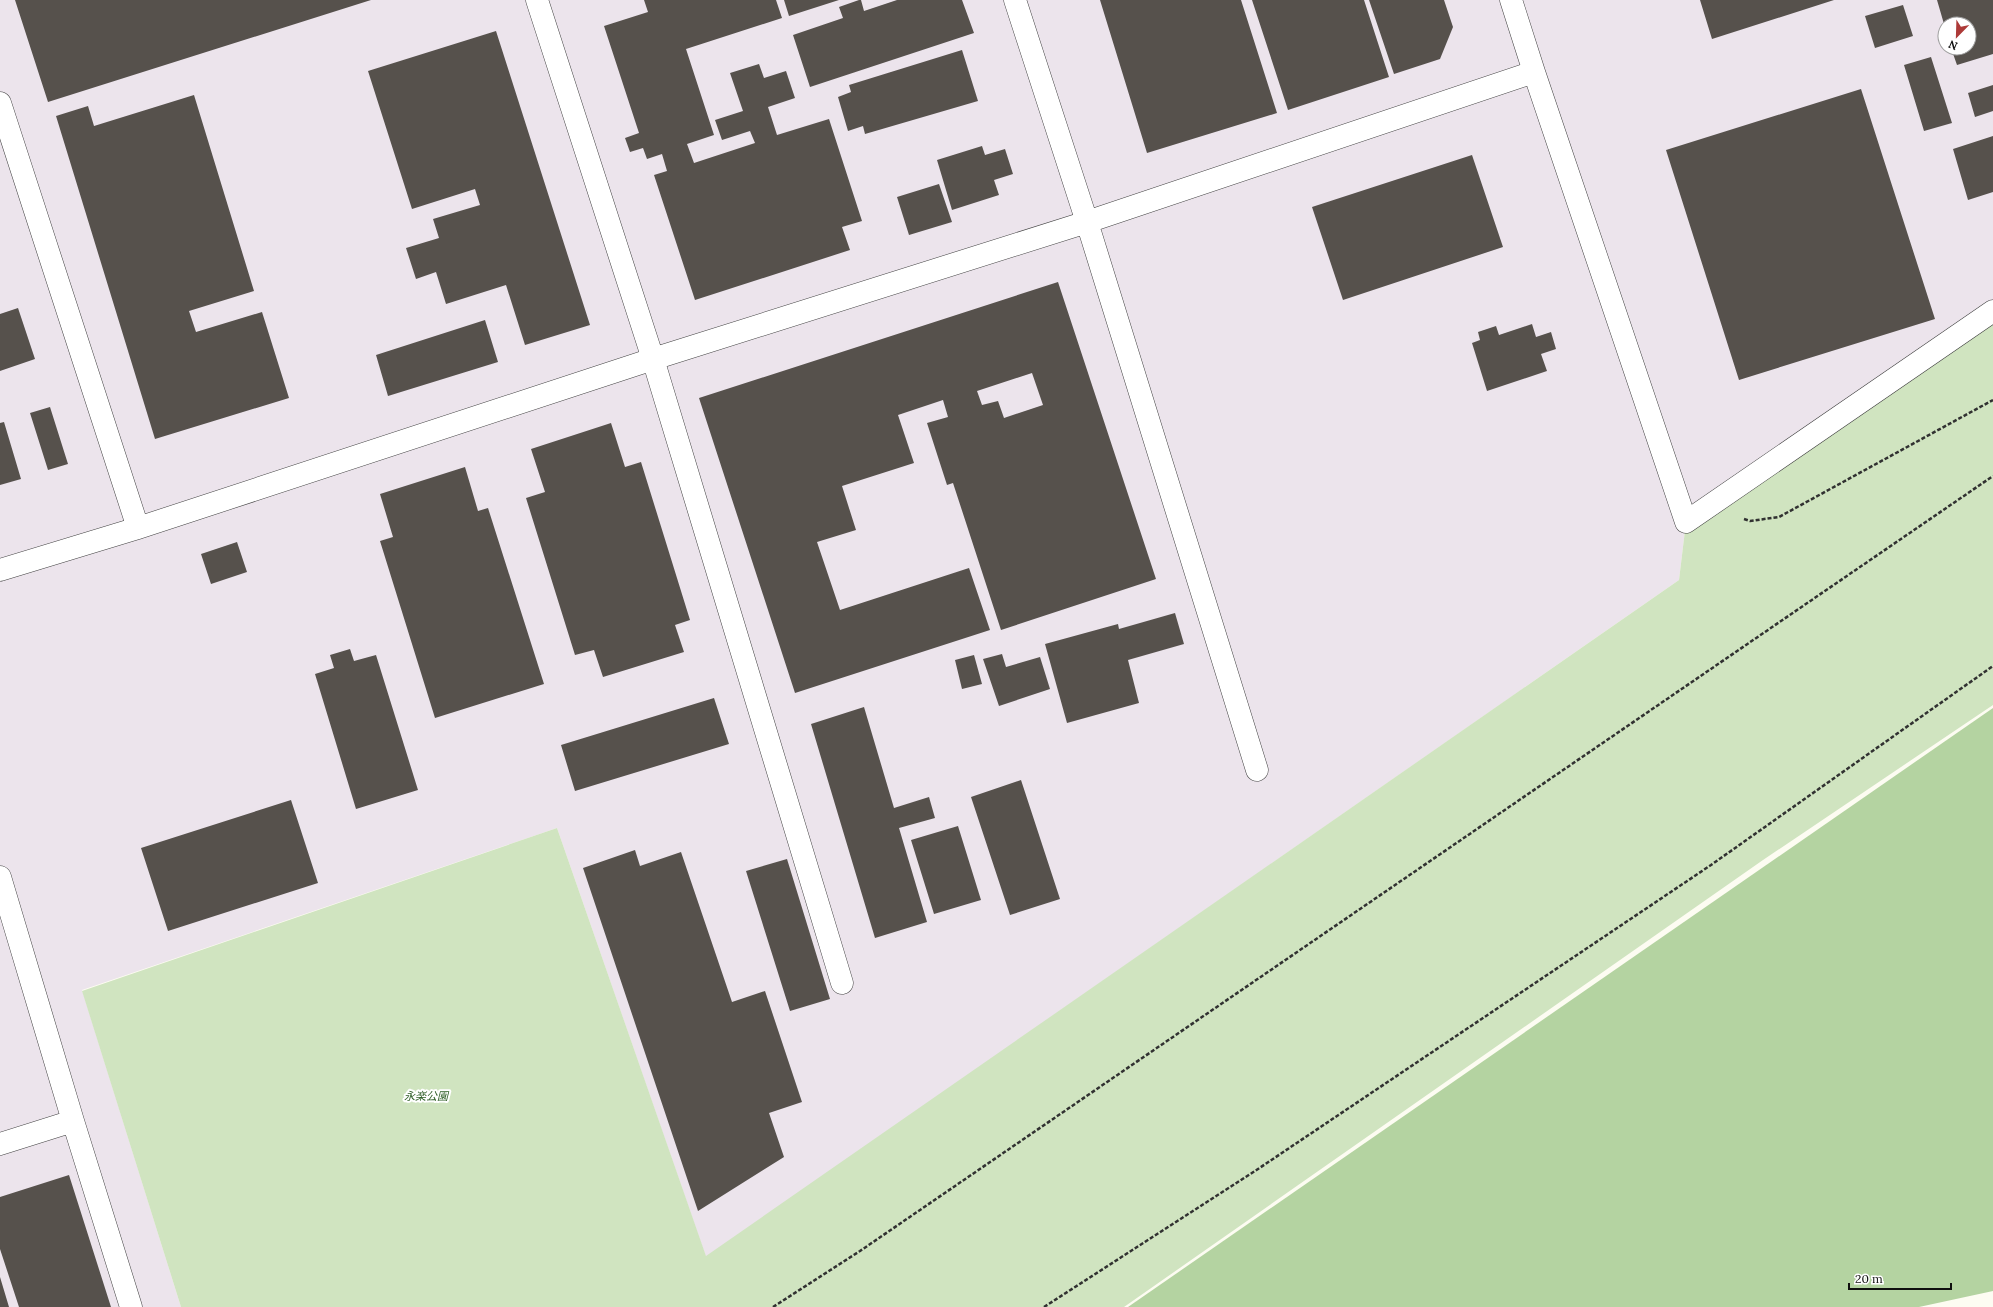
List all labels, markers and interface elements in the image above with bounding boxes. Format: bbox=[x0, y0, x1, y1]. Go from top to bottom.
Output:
north arrow bbox=[1937, 16, 1977, 56]
text: N bbox=[1946, 37, 1960, 53]
park label: 永楽公園 bbox=[404, 1089, 450, 1103]
scale bar bbox=[1849, 1265, 1951, 1291]
text: 20 m bbox=[1855, 1271, 1883, 1286]

